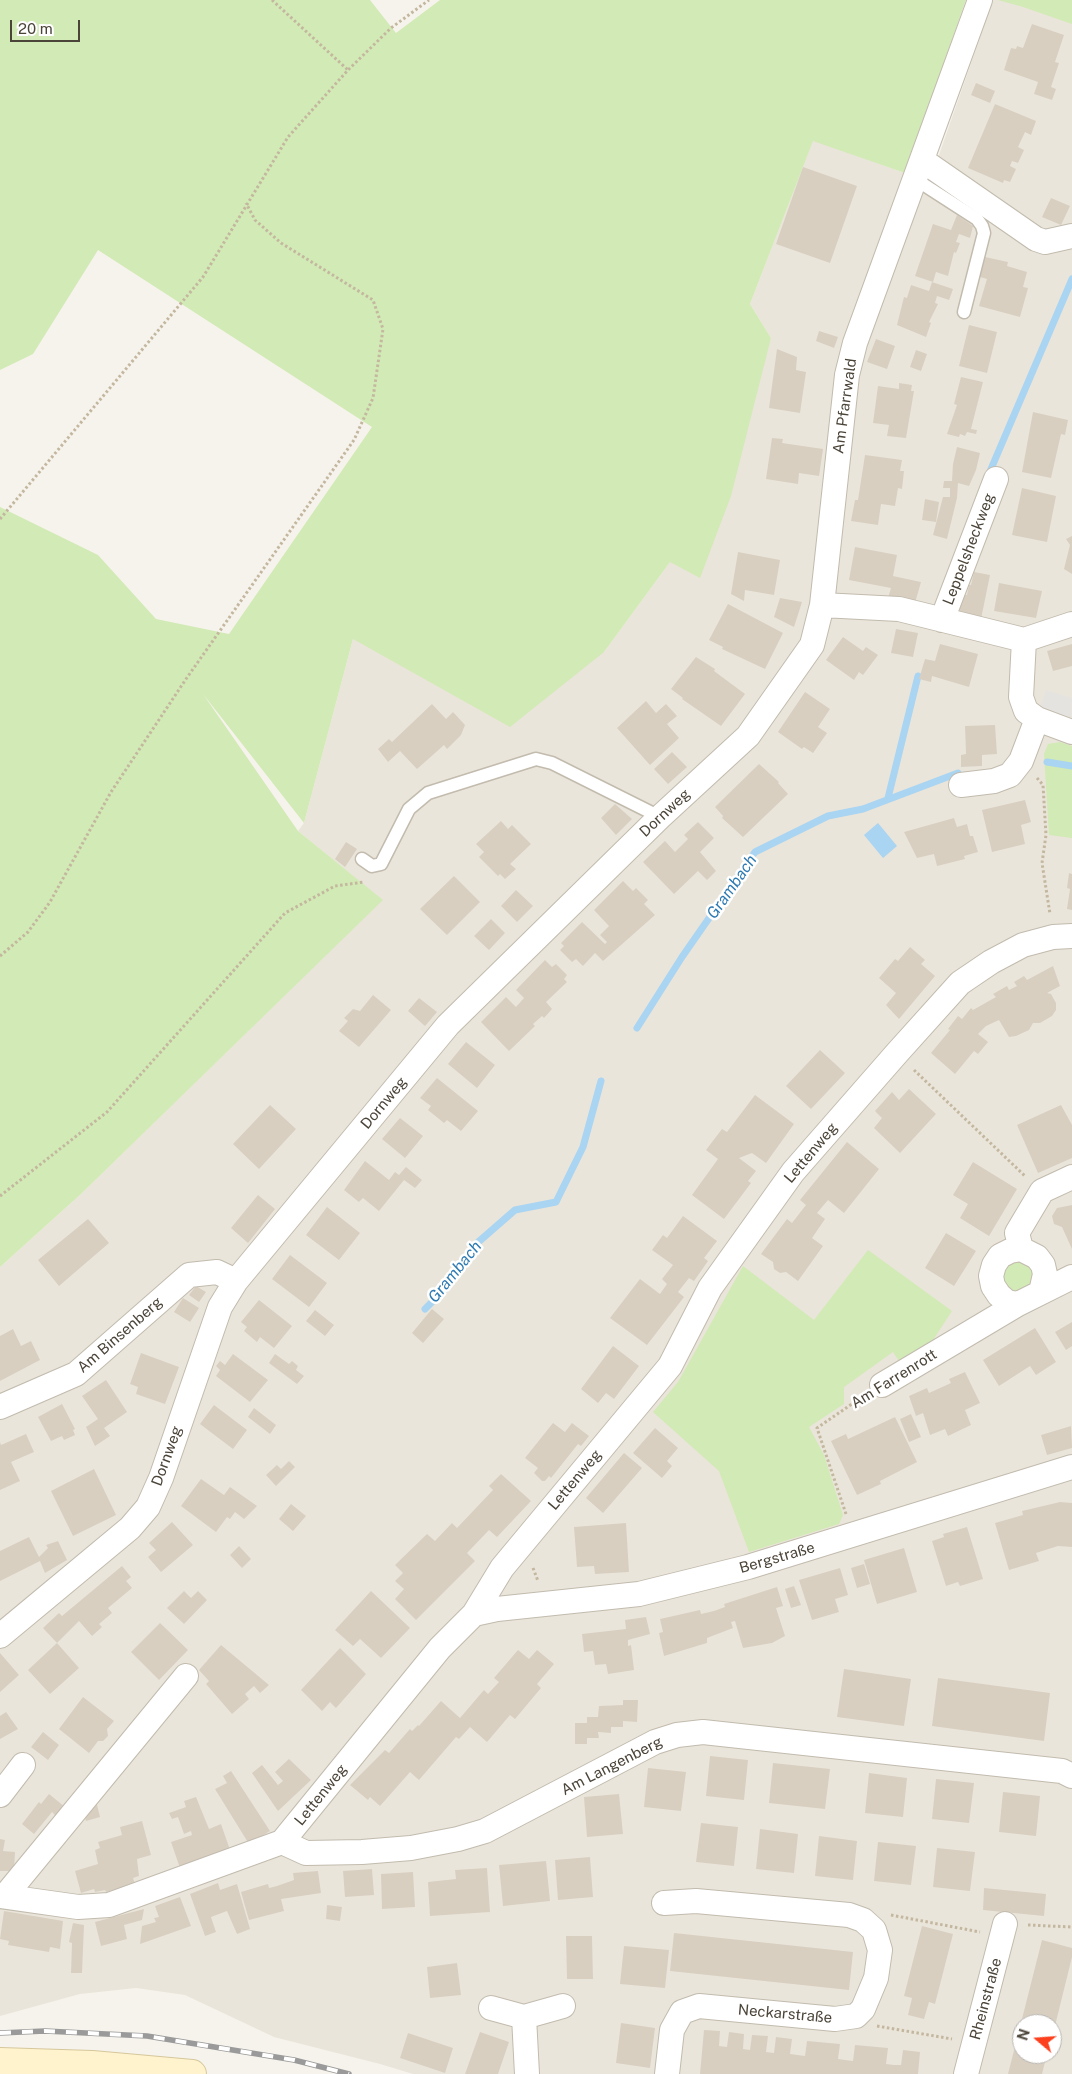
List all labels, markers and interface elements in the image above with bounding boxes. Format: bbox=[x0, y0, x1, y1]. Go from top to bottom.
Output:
scale bar bbox=[12, 10, 82, 42]
text: 20 m bbox=[18, 20, 53, 37]
street label: Am Pfarrwald bbox=[829, 357, 861, 455]
street label: Leppelsheckweg bbox=[939, 491, 999, 607]
street label: Dornweg bbox=[636, 785, 694, 841]
water label: Grambach bbox=[703, 851, 761, 923]
street label: Dornweg bbox=[357, 1073, 411, 1133]
street label: Lettenweg bbox=[780, 1119, 842, 1187]
water label: Grambach bbox=[424, 1237, 486, 1307]
street label: Am Binsenberg bbox=[74, 1293, 166, 1377]
street label: Am Farrenrott bbox=[848, 1345, 940, 1413]
street label: Dornweg bbox=[148, 1424, 186, 1488]
street label: Lettenweg bbox=[544, 1446, 606, 1514]
street label: Bergstraße bbox=[737, 1539, 817, 1577]
street label: Am Langenberg bbox=[558, 1733, 666, 1799]
street label: Lettenweg bbox=[291, 1761, 351, 1829]
street label: Rheinstraße bbox=[966, 1956, 1006, 2042]
street label: Neckarstraße bbox=[737, 2001, 833, 2027]
north arrow bbox=[1012, 2014, 1062, 2064]
text: N bbox=[1014, 2027, 1033, 2042]

